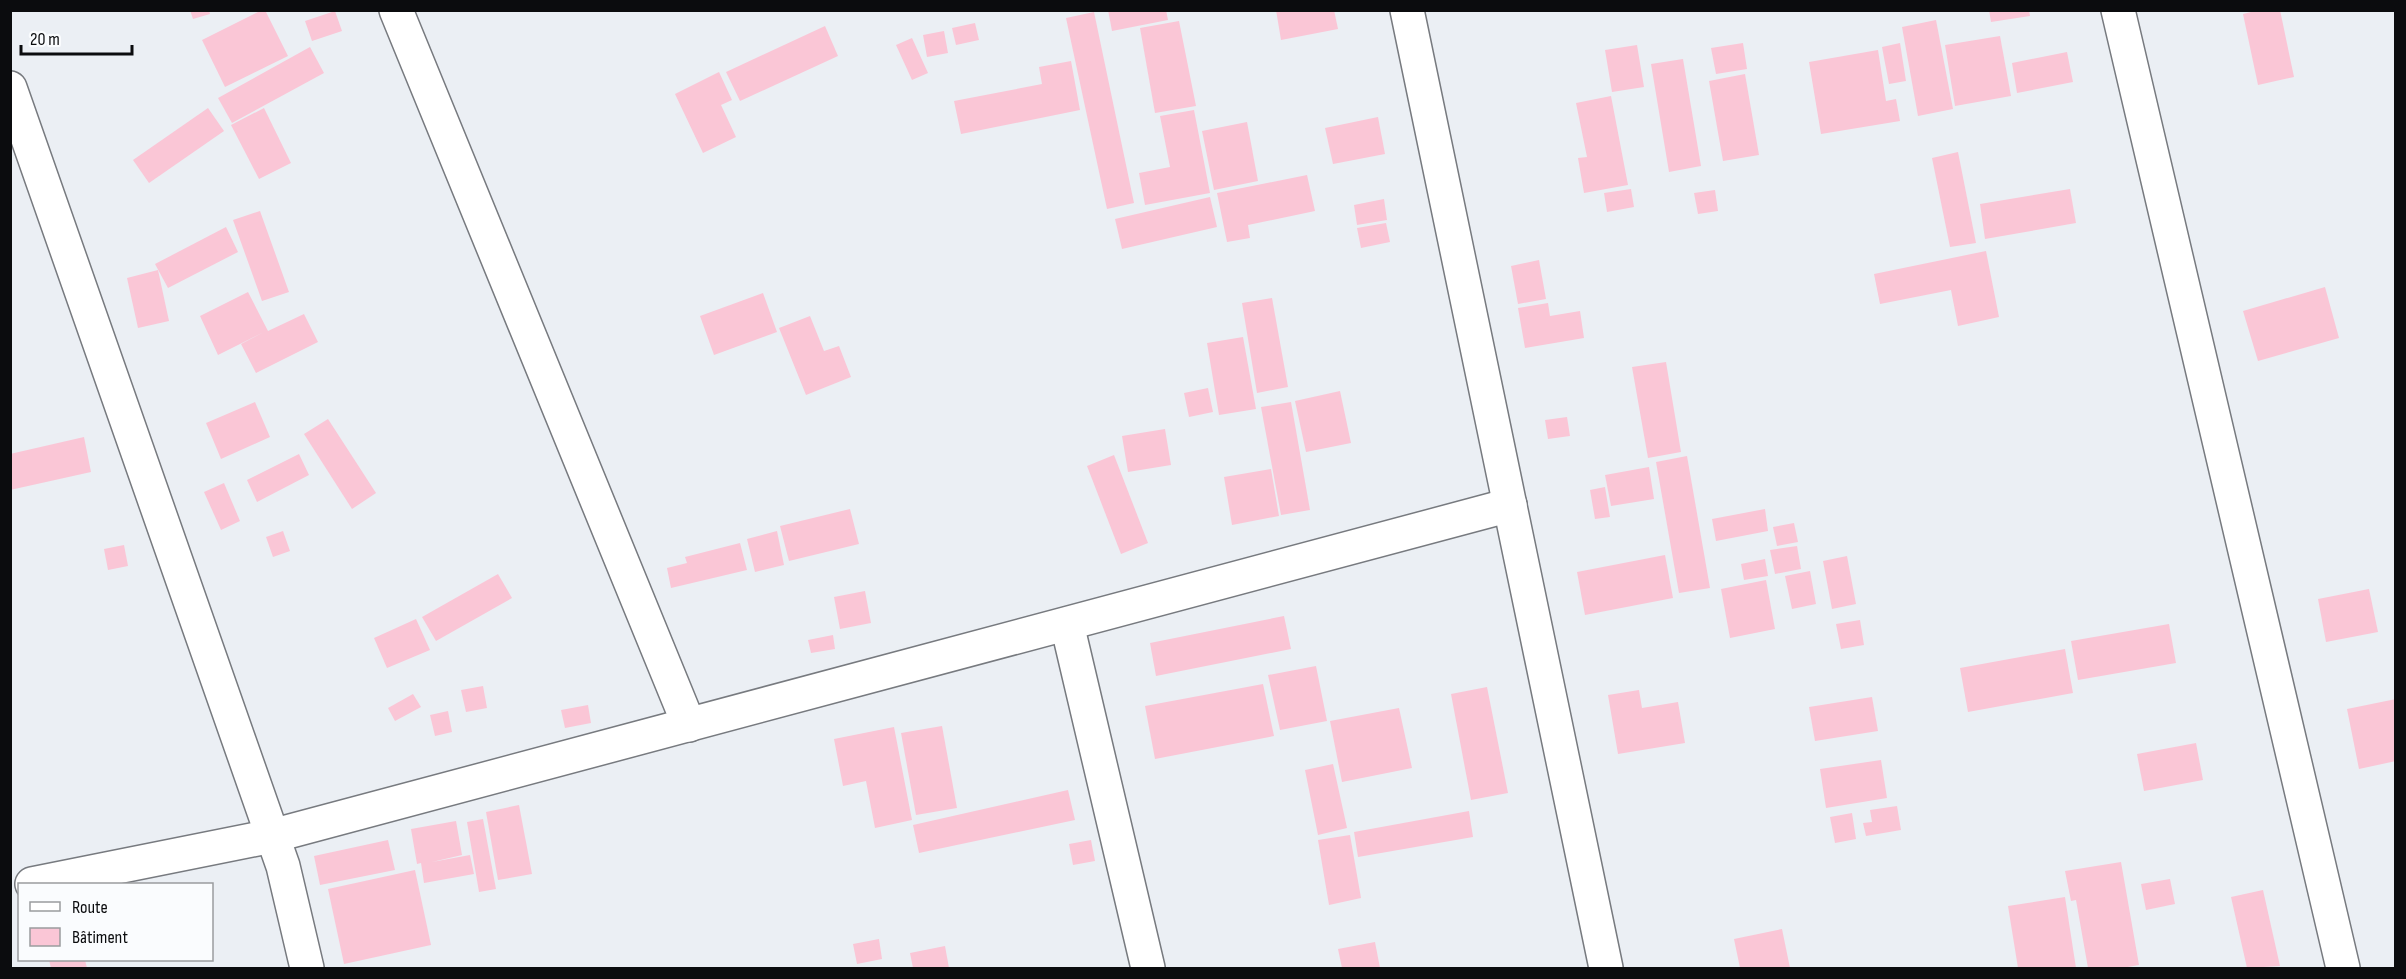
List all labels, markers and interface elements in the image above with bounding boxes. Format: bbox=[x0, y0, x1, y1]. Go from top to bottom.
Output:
scale bar bbox=[21, 18, 132, 56]
text: 20 m bbox=[30, 29, 60, 50]
legend bbox=[18, 883, 213, 961]
text: Route bbox=[72, 897, 108, 918]
text: Bâtiment bbox=[72, 927, 128, 948]

